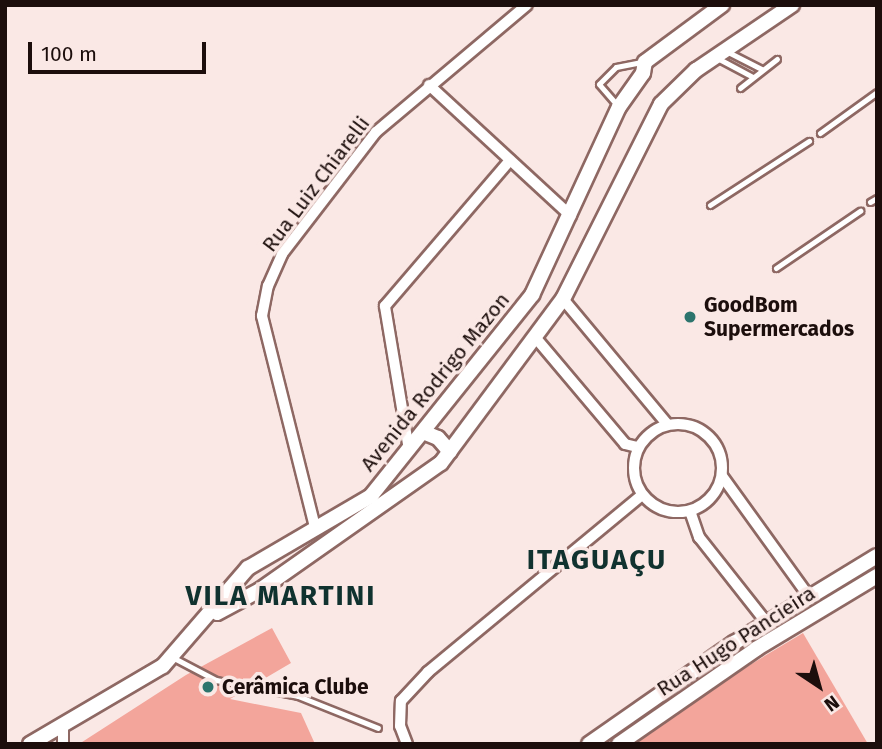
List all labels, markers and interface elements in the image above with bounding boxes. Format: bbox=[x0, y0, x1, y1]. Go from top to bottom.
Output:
scale bar bbox=[32, 28, 210, 72]
text: 100 m bbox=[41, 41, 97, 67]
street label: Rua Luiz Chiarelli bbox=[257, 111, 375, 257]
street label: Avenida Rodrigo Mazon bbox=[355, 288, 515, 476]
place label: GoodBom Supermercados bbox=[704, 292, 854, 342]
marker: GoodBom Supermercados bbox=[682, 309, 698, 325]
district label: ITAGUAÇU bbox=[528, 543, 666, 577]
district label: VILA MARTINI bbox=[187, 579, 375, 613]
street label: Rua Hugo Pancieira bbox=[652, 580, 820, 702]
north arrow bbox=[784, 651, 854, 721]
place label: Cerâmica Clube bbox=[222, 674, 369, 700]
marker: Cerâmica Clube bbox=[200, 679, 216, 695]
text: N bbox=[820, 690, 844, 716]

